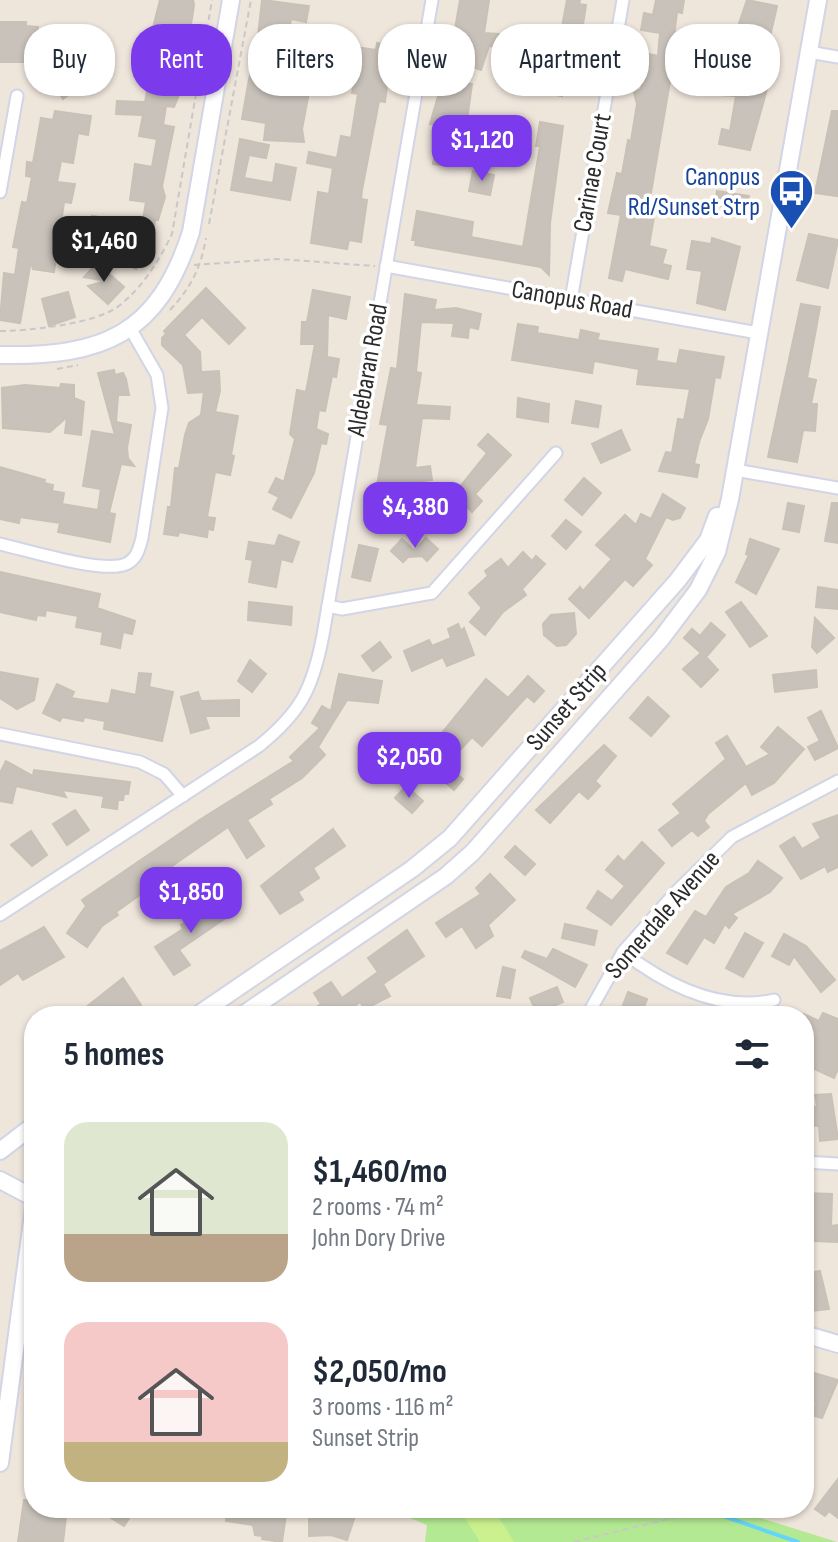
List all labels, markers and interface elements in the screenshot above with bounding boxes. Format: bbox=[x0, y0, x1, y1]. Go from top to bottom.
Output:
chip: Buy bbox=[24, 24, 115, 96]
chip: Rent bbox=[131, 24, 232, 96]
chip: Filters bbox=[248, 24, 362, 96]
chip: New bbox=[378, 24, 475, 96]
chip: Apartment bbox=[491, 24, 649, 96]
chip: House bbox=[665, 24, 780, 96]
street label: Carinae Court bbox=[567, 111, 619, 235]
pin: $1,120 bbox=[417, 115, 547, 183]
text: $1,120 bbox=[450, 125, 514, 156]
place label: Canopus Rd/Sunset Strp bbox=[628, 162, 760, 223]
bus stop icon: Canopus Rd/Sunset Strp bbox=[767, 168, 815, 231]
pin: $1,460 bbox=[39, 216, 169, 284]
text: $1,460 bbox=[70, 226, 138, 257]
street label: Canopus Road bbox=[509, 274, 635, 326]
street label: Aldebaran Road bbox=[341, 301, 395, 440]
pin: $4,380 bbox=[350, 482, 480, 550]
text: $4,380 bbox=[381, 492, 449, 523]
street label: Sunset Strip bbox=[520, 656, 614, 758]
pin: $2,050 bbox=[344, 732, 474, 800]
text: $2,050 bbox=[376, 742, 442, 773]
street label: Somerdale Avenue bbox=[599, 844, 727, 986]
pin: $1,850 bbox=[126, 867, 256, 935]
text: $1,850 bbox=[158, 877, 224, 908]
icon: filters bbox=[730, 1032, 774, 1076]
text: 5 homes bbox=[64, 1034, 164, 1075]
text: $1,460/mo bbox=[312, 1151, 447, 1192]
icon: home bbox=[128, 1154, 224, 1250]
text: 2 rooms · 74 m² bbox=[312, 1192, 444, 1223]
text: John Dory Drive bbox=[312, 1223, 445, 1254]
text: $2,050/mo bbox=[312, 1351, 447, 1392]
icon: home bbox=[128, 1354, 224, 1450]
text: 3 rooms · 116 m² bbox=[312, 1392, 454, 1423]
text: Sunset Strip bbox=[312, 1423, 419, 1454]

